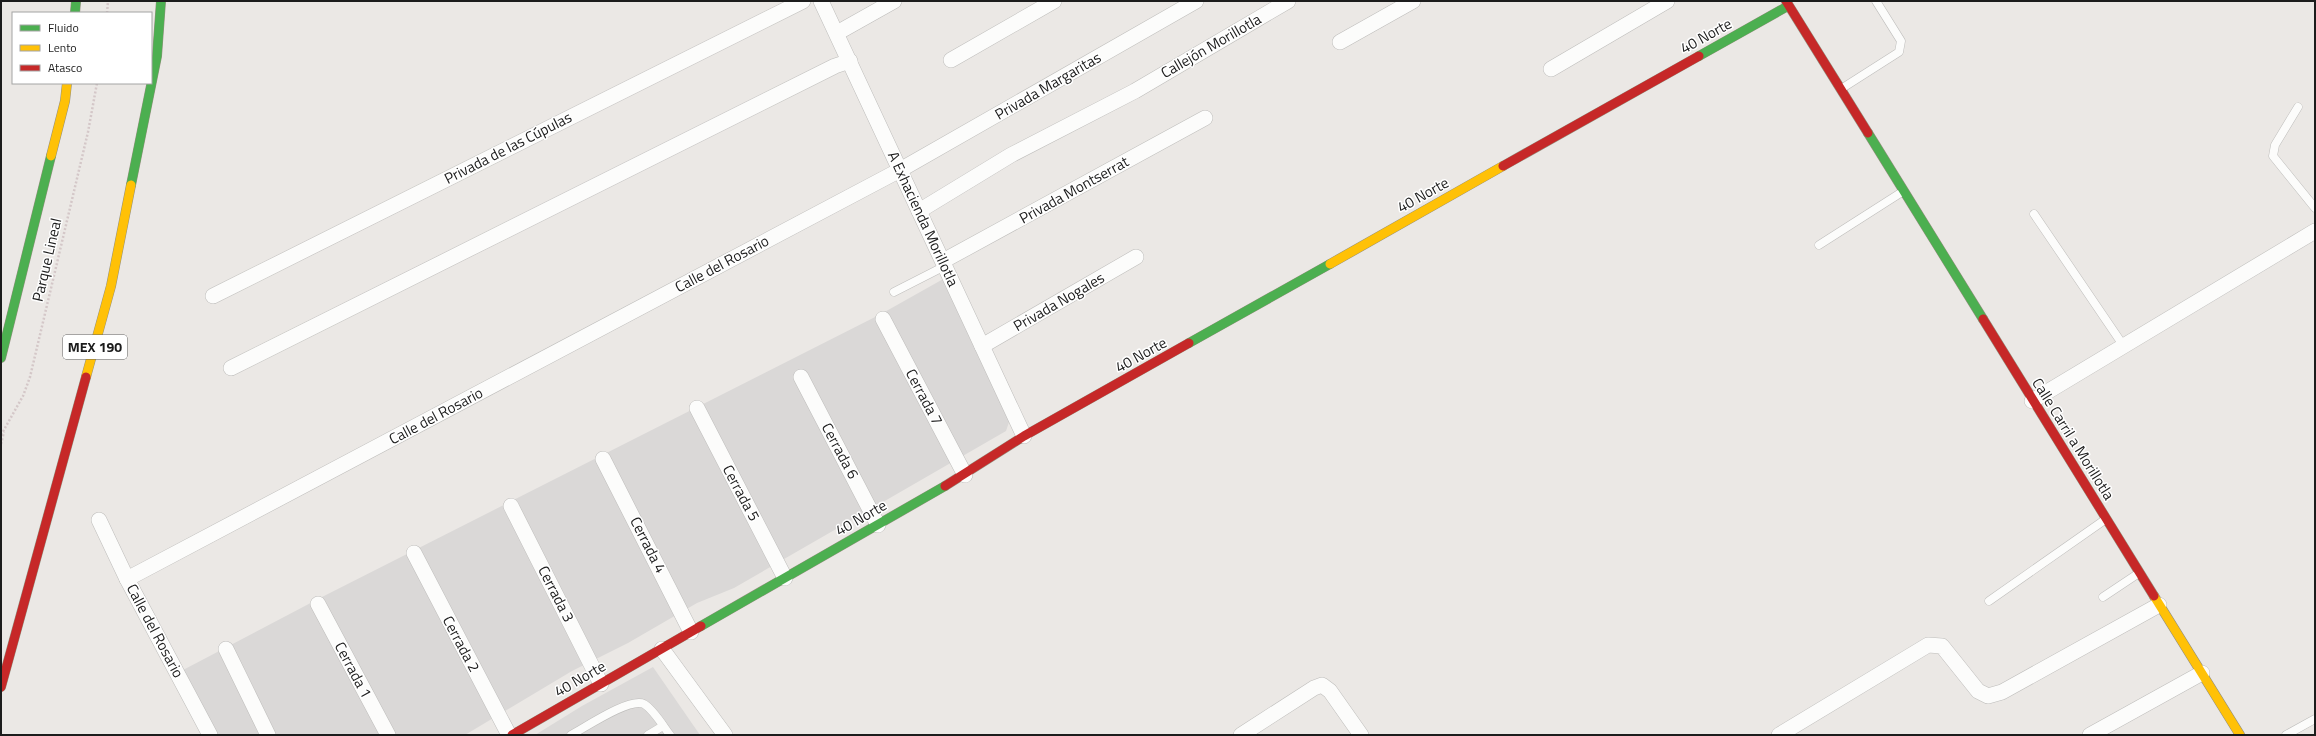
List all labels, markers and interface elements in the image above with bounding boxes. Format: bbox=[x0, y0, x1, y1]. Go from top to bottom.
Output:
street label: Callejón Morillotla bbox=[1156, 7, 1266, 84]
legend bbox=[12, 12, 152, 84]
street label: 40 Norte bbox=[1676, 12, 1736, 59]
text: Fluido bbox=[48, 18, 79, 37]
text: Lento bbox=[48, 38, 77, 57]
street label: Privada Margaritas bbox=[990, 46, 1105, 125]
text: Atasco bbox=[48, 58, 82, 77]
street label: Privada de las Cúpulas bbox=[440, 105, 576, 190]
street label: A Exhacienda Morillotla bbox=[882, 147, 965, 291]
street label: Privada Montserrat bbox=[1015, 150, 1133, 229]
street label: 40 Norte bbox=[1393, 171, 1453, 218]
street label: Parque Lineal bbox=[26, 216, 67, 304]
street label: Calle del Rosario bbox=[671, 229, 773, 298]
street label: Privada Nogales bbox=[1009, 266, 1109, 337]
street label: 40 Norte bbox=[1111, 331, 1171, 378]
road number: MEX 190 bbox=[63, 335, 127, 359]
street label: Cerrada 7 bbox=[900, 365, 949, 429]
street label: Calle Carril a Morillotla bbox=[2026, 373, 2121, 505]
street label: Calle del Rosario bbox=[385, 381, 487, 450]
street label: Cerrada 6 bbox=[816, 419, 865, 483]
street label: Cerrada 5 bbox=[717, 461, 766, 525]
street label: 40 Norte bbox=[831, 494, 891, 542]
street label: Cerrada 4 bbox=[624, 513, 672, 577]
street label: Cerrada 3 bbox=[532, 562, 580, 626]
street label: Calle del Rosario bbox=[121, 580, 190, 682]
street label: Cerrada 2 bbox=[437, 612, 486, 676]
street label: Cerrada 1 bbox=[329, 638, 378, 702]
street label: 40 Norte bbox=[550, 655, 610, 703]

